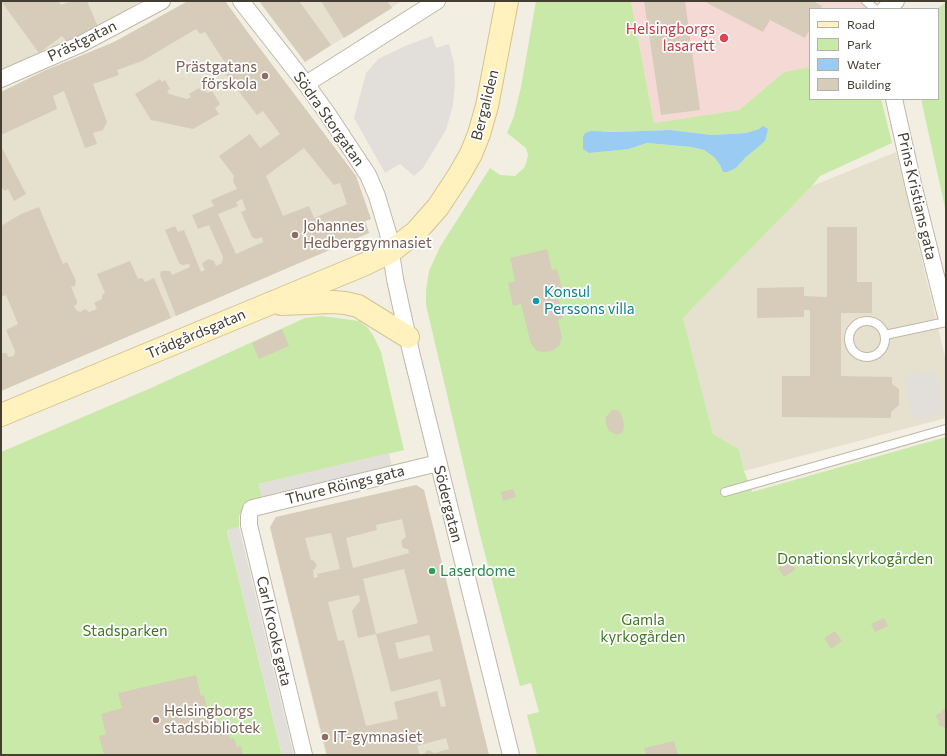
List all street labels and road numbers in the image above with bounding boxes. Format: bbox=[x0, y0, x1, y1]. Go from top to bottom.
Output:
street label: Prästgatan bbox=[45, 17, 119, 65]
street label: Södra Storgatan bbox=[290, 68, 368, 170]
street label: Bergaliden bbox=[468, 68, 502, 142]
street label: Prins Kristians gata bbox=[894, 131, 940, 261]
street label: Trädgårdsgatan bbox=[144, 305, 248, 363]
street label: Thure Röings gata bbox=[284, 462, 406, 508]
street label: Södergatan bbox=[430, 464, 466, 544]
street label: Carl Krooks gata bbox=[253, 574, 295, 688]

